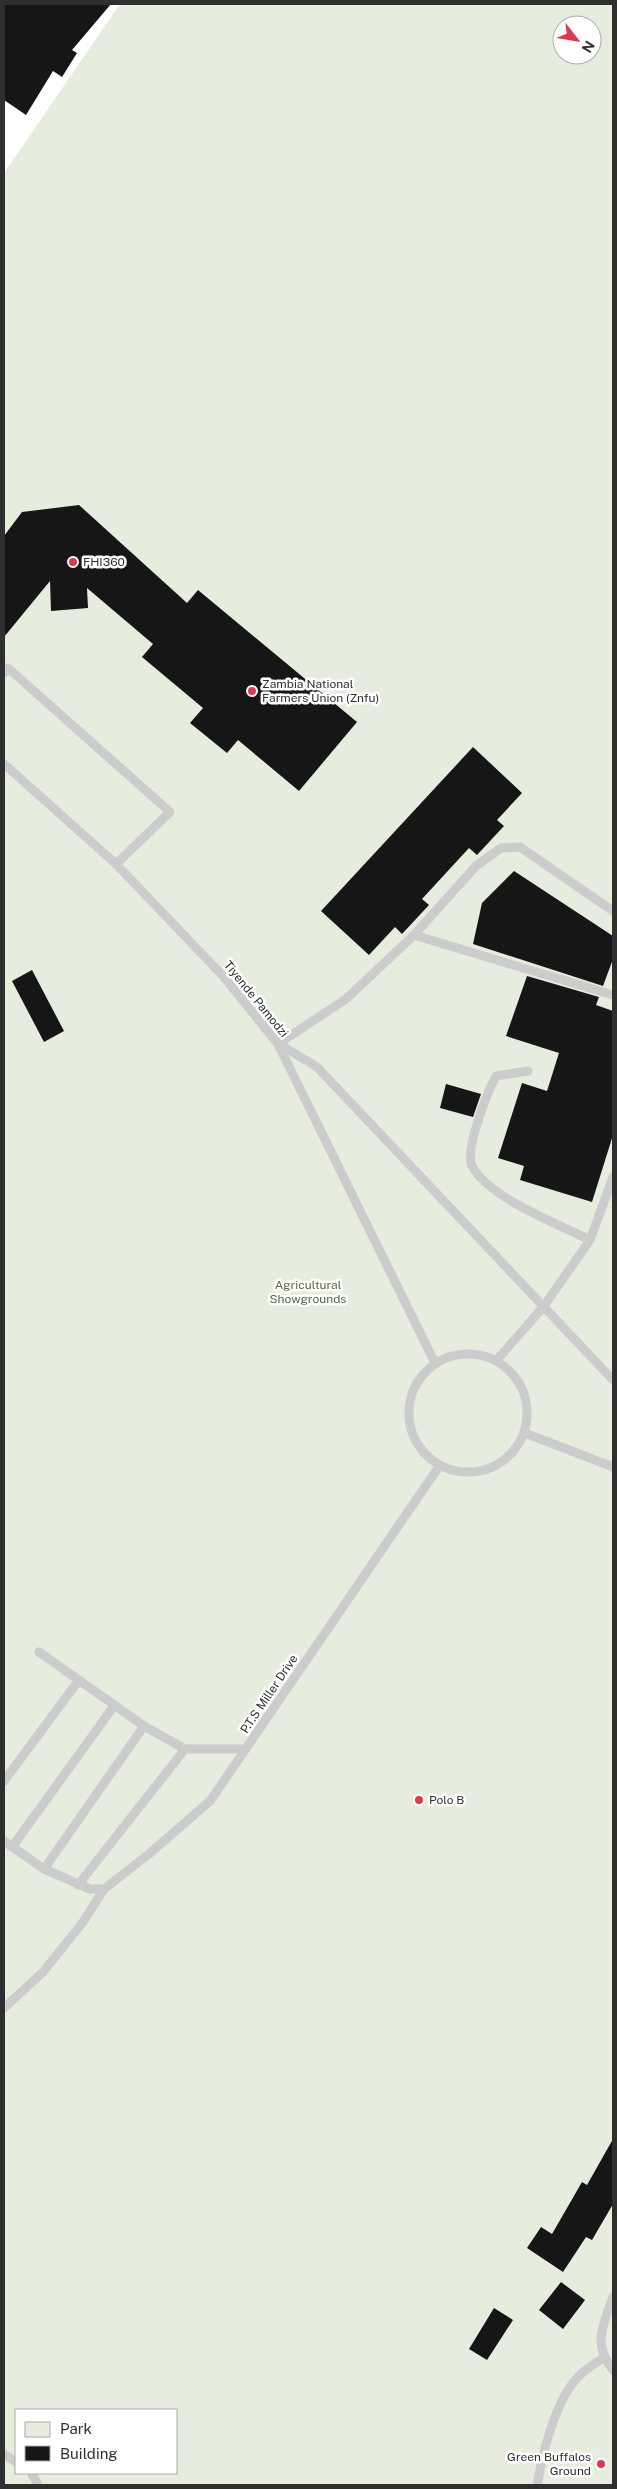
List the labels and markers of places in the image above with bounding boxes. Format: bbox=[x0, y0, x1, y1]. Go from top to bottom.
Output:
place label: FHI360 bbox=[83, 555, 125, 569]
marker: FHI360 bbox=[67, 556, 79, 568]
place label: Zambia National Farmers Union (Znfu) bbox=[262, 677, 379, 705]
marker: Zambia National Farmers Union (Znfu) bbox=[246, 685, 258, 697]
place label: Polo B bbox=[429, 1793, 464, 1807]
marker: Polo B bbox=[413, 1794, 425, 1806]
place label: Green Buffalos Ground bbox=[507, 2450, 591, 2478]
marker: Green Buffalos Ground bbox=[595, 2458, 607, 2470]

